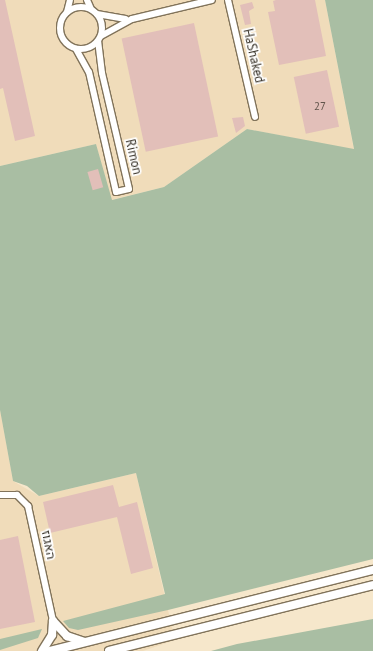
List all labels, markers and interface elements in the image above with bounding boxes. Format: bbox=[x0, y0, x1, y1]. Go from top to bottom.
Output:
street label: HaShaked bbox=[239, 27, 267, 85]
house number: 27 bbox=[314, 99, 326, 113]
street label: Rimon bbox=[121, 138, 145, 176]
street label: האגוז bbox=[38, 529, 58, 561]

